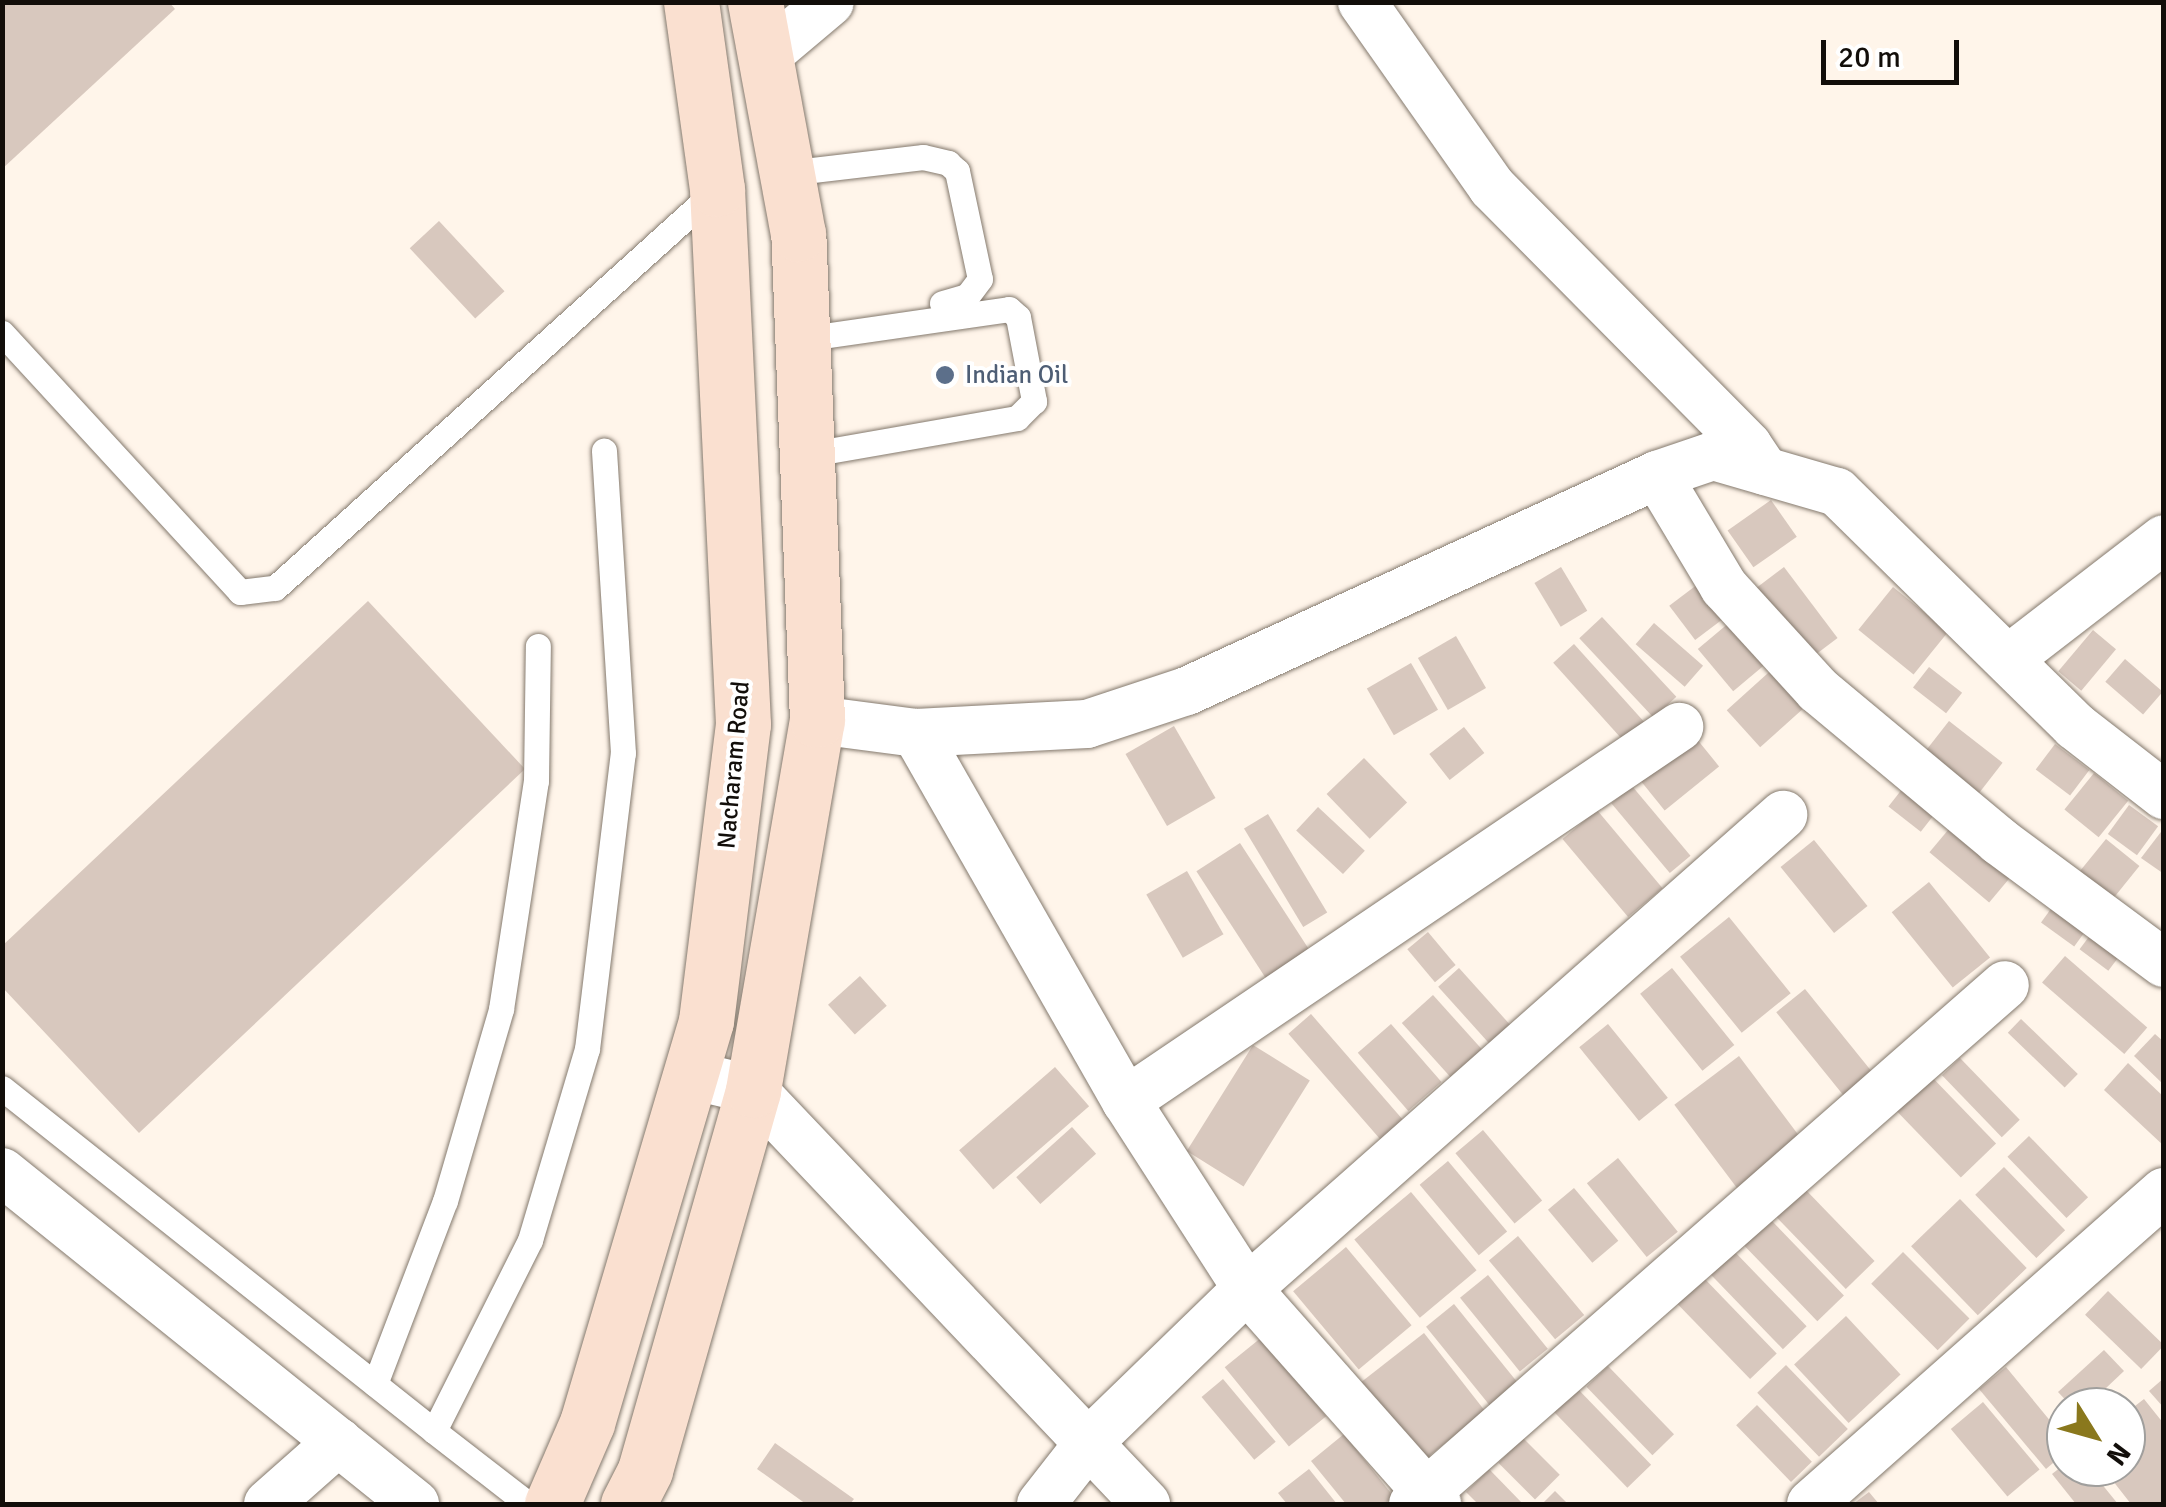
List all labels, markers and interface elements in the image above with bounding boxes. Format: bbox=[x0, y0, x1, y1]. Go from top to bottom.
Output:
scale bar bbox=[1826, 20, 1964, 82]
text: 20 m bbox=[1838, 39, 1901, 76]
place label: Indian Oil bbox=[965, 360, 1068, 390]
marker: Indian Oil bbox=[934, 364, 956, 386]
street label: Nacharam Road bbox=[712, 680, 756, 850]
north arrow bbox=[2046, 1387, 2146, 1487]
text: N bbox=[2099, 1436, 2138, 1472]

